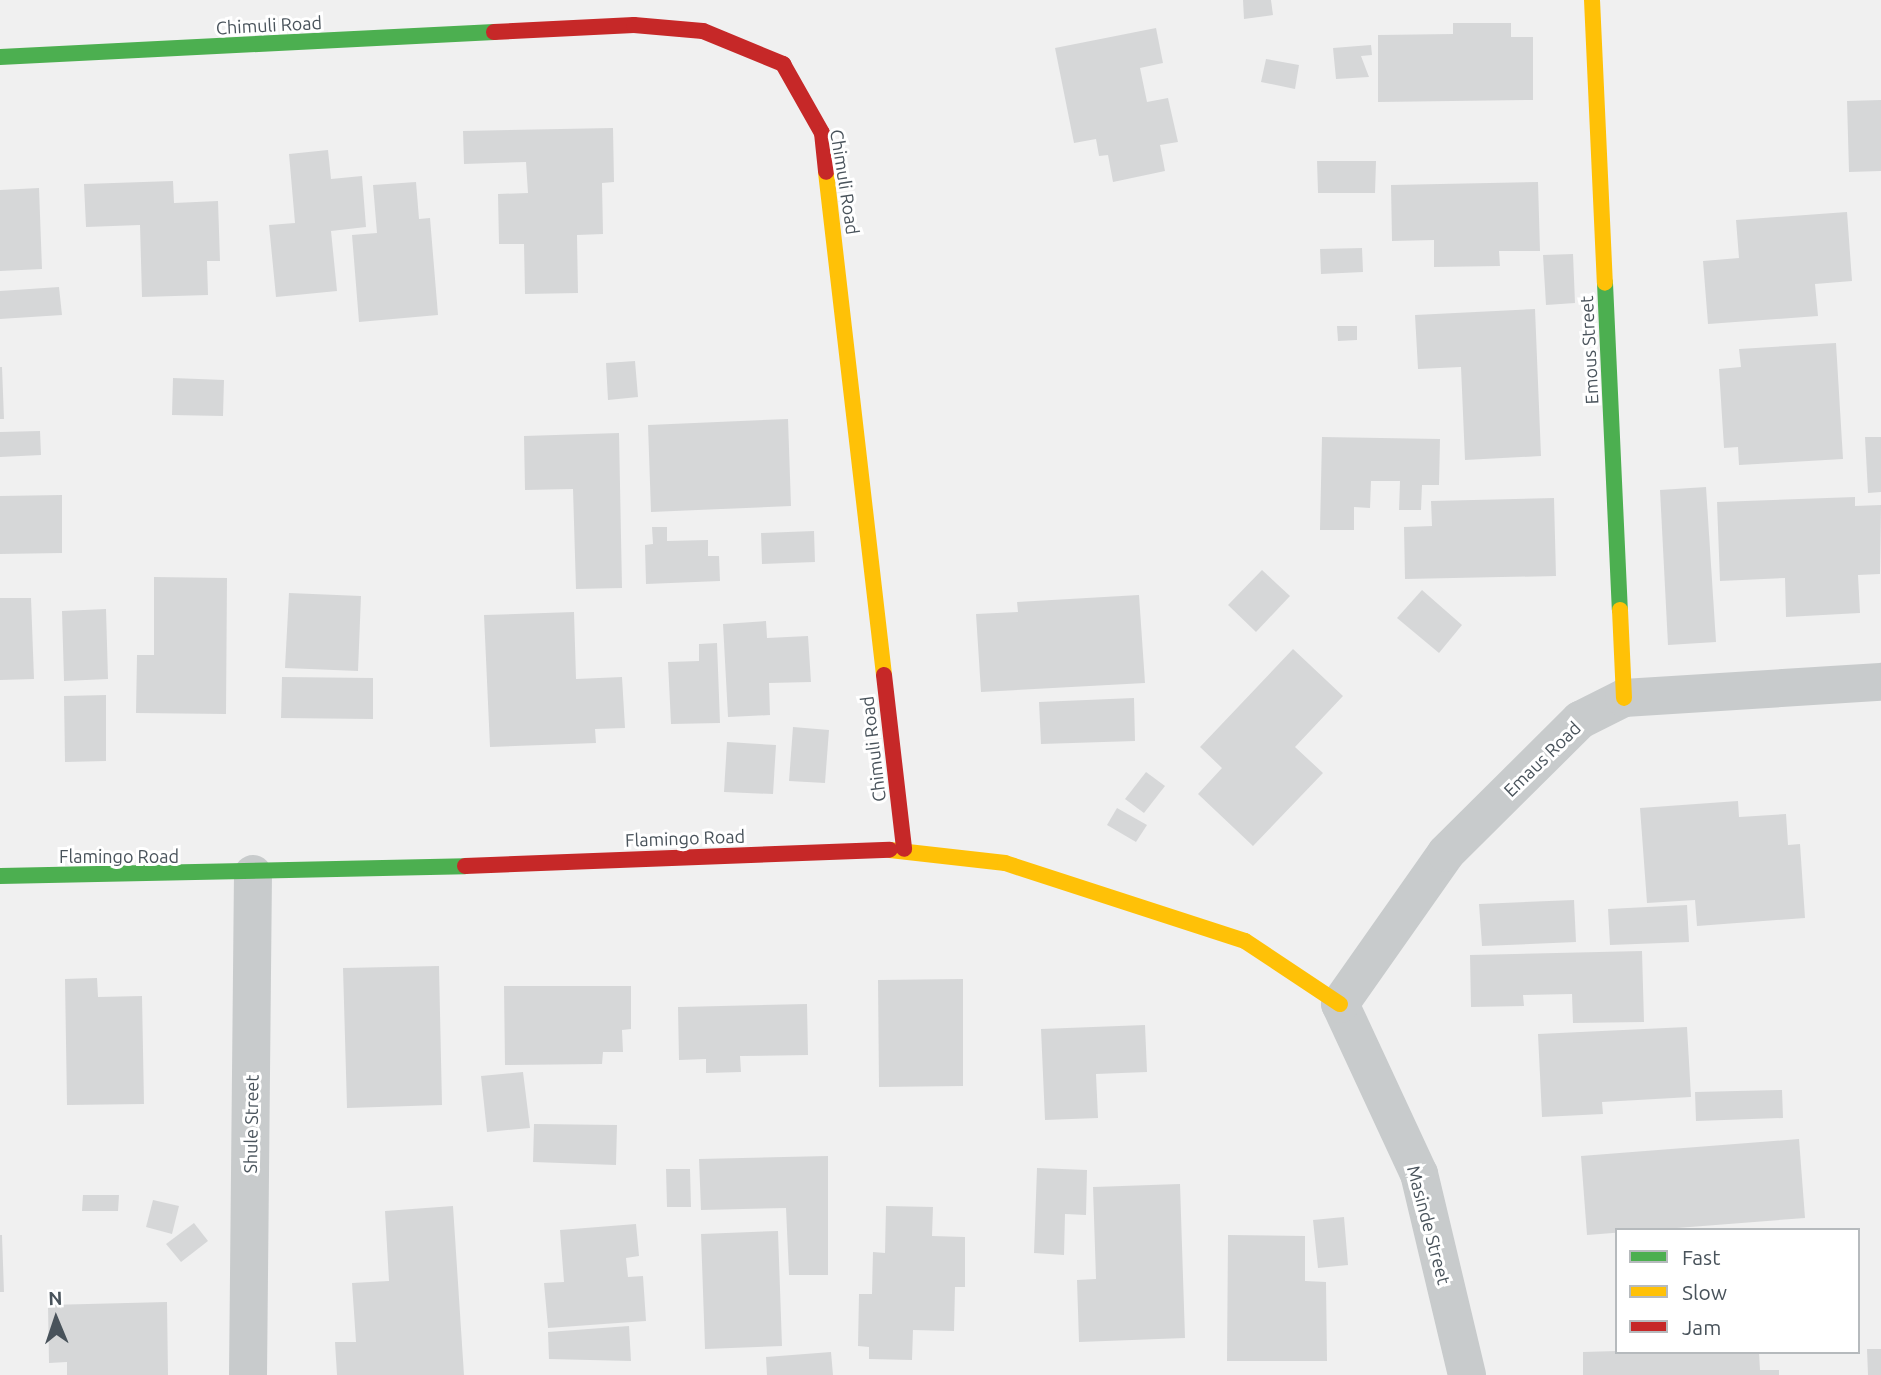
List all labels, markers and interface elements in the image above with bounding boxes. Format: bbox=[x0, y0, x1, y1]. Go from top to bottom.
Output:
street label: Chimuli Road bbox=[215, 11, 323, 39]
street label: Chimuli Road bbox=[826, 128, 864, 236]
street label: Emous Street bbox=[1575, 295, 1603, 405]
street label: Chimuli Road bbox=[856, 695, 890, 803]
street label: Emaus Road bbox=[1499, 717, 1585, 801]
street label: Flamingo Road bbox=[625, 825, 745, 851]
street label: Flamingo Road bbox=[59, 845, 179, 867]
street label: Shule Street bbox=[239, 1074, 263, 1174]
street label: Masinde Street bbox=[1403, 1163, 1455, 1287]
legend bbox=[1615, 1228, 1860, 1354]
text: Fast bbox=[1682, 1245, 1720, 1269]
text: Slow bbox=[1682, 1280, 1727, 1304]
north arrow bbox=[21, 1284, 91, 1354]
text: N bbox=[48, 1287, 63, 1309]
text: Jam bbox=[1682, 1315, 1721, 1339]

